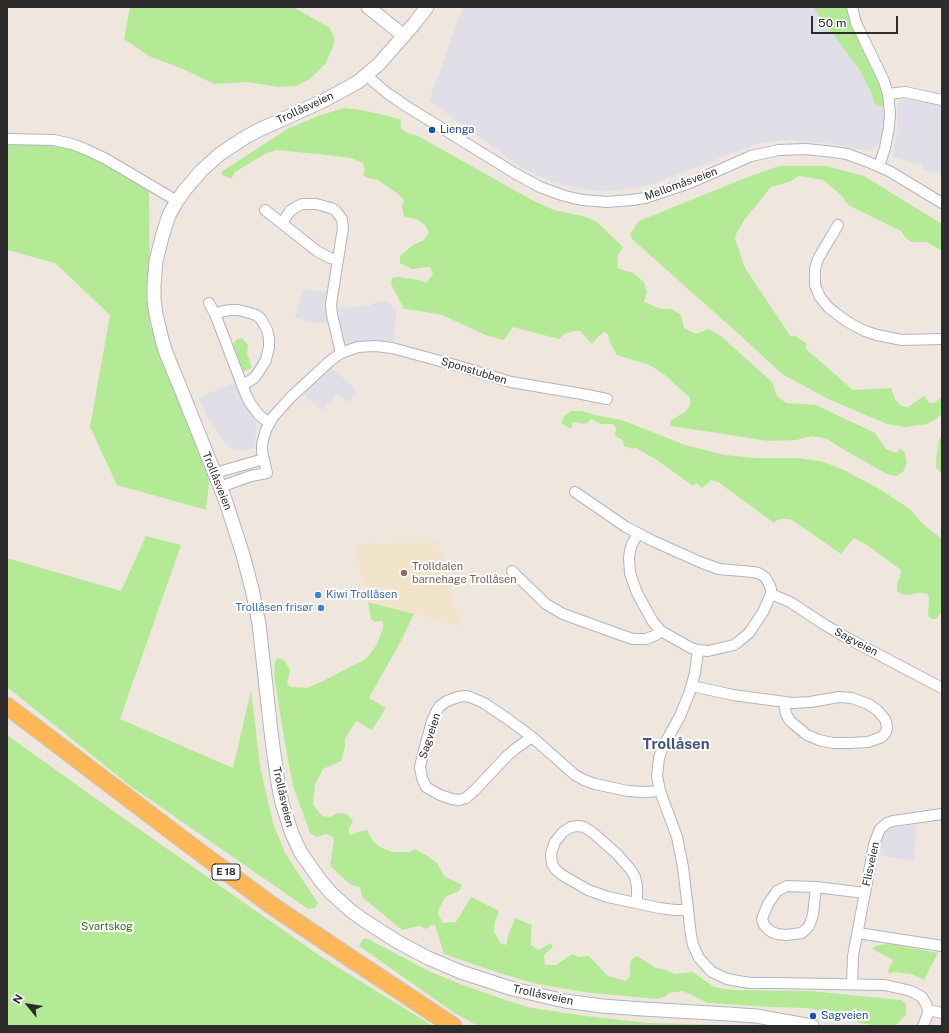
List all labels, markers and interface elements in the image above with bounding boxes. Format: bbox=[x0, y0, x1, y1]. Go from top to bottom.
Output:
scale bar bbox=[813, 8, 900, 34]
text: 50 m bbox=[818, 16, 846, 30]
street label: Trollåsveien bbox=[274, 89, 336, 127]
place label: Lienga bbox=[440, 123, 474, 137]
marker: Lienga bbox=[427, 125, 437, 135]
street label: Mellomåsveien bbox=[643, 165, 719, 203]
street label: Sponstubben bbox=[439, 355, 509, 387]
street label: Trollåsveien bbox=[199, 450, 235, 512]
place label: Trolldalen barnehage Trollåsen bbox=[412, 560, 517, 586]
marker: Trolldalen barnehage Trollåsen bbox=[399, 568, 409, 578]
place label: Kiwi Trollåsen bbox=[326, 588, 397, 602]
marker: Kiwi Trollåsen bbox=[313, 590, 323, 600]
place label: Trollåsen frisør bbox=[235, 601, 313, 615]
marker: Trollåsen frisør bbox=[316, 603, 326, 613]
street label: Sagveien bbox=[832, 625, 880, 659]
street label: Sagveien bbox=[416, 711, 444, 761]
district label: Trollåsen bbox=[642, 735, 710, 753]
street label: Trollåsveien bbox=[270, 766, 296, 828]
street label: Flisveien bbox=[860, 841, 882, 887]
road number: E 18 bbox=[212, 864, 240, 880]
park label: Svartskog bbox=[81, 920, 133, 934]
street label: Trollåsveien bbox=[512, 982, 574, 1008]
north arrow bbox=[8, 985, 48, 1025]
text: N bbox=[10, 992, 25, 1006]
place label: Sagveien bbox=[821, 1009, 868, 1023]
marker: Sagveien bbox=[808, 1011, 818, 1021]

